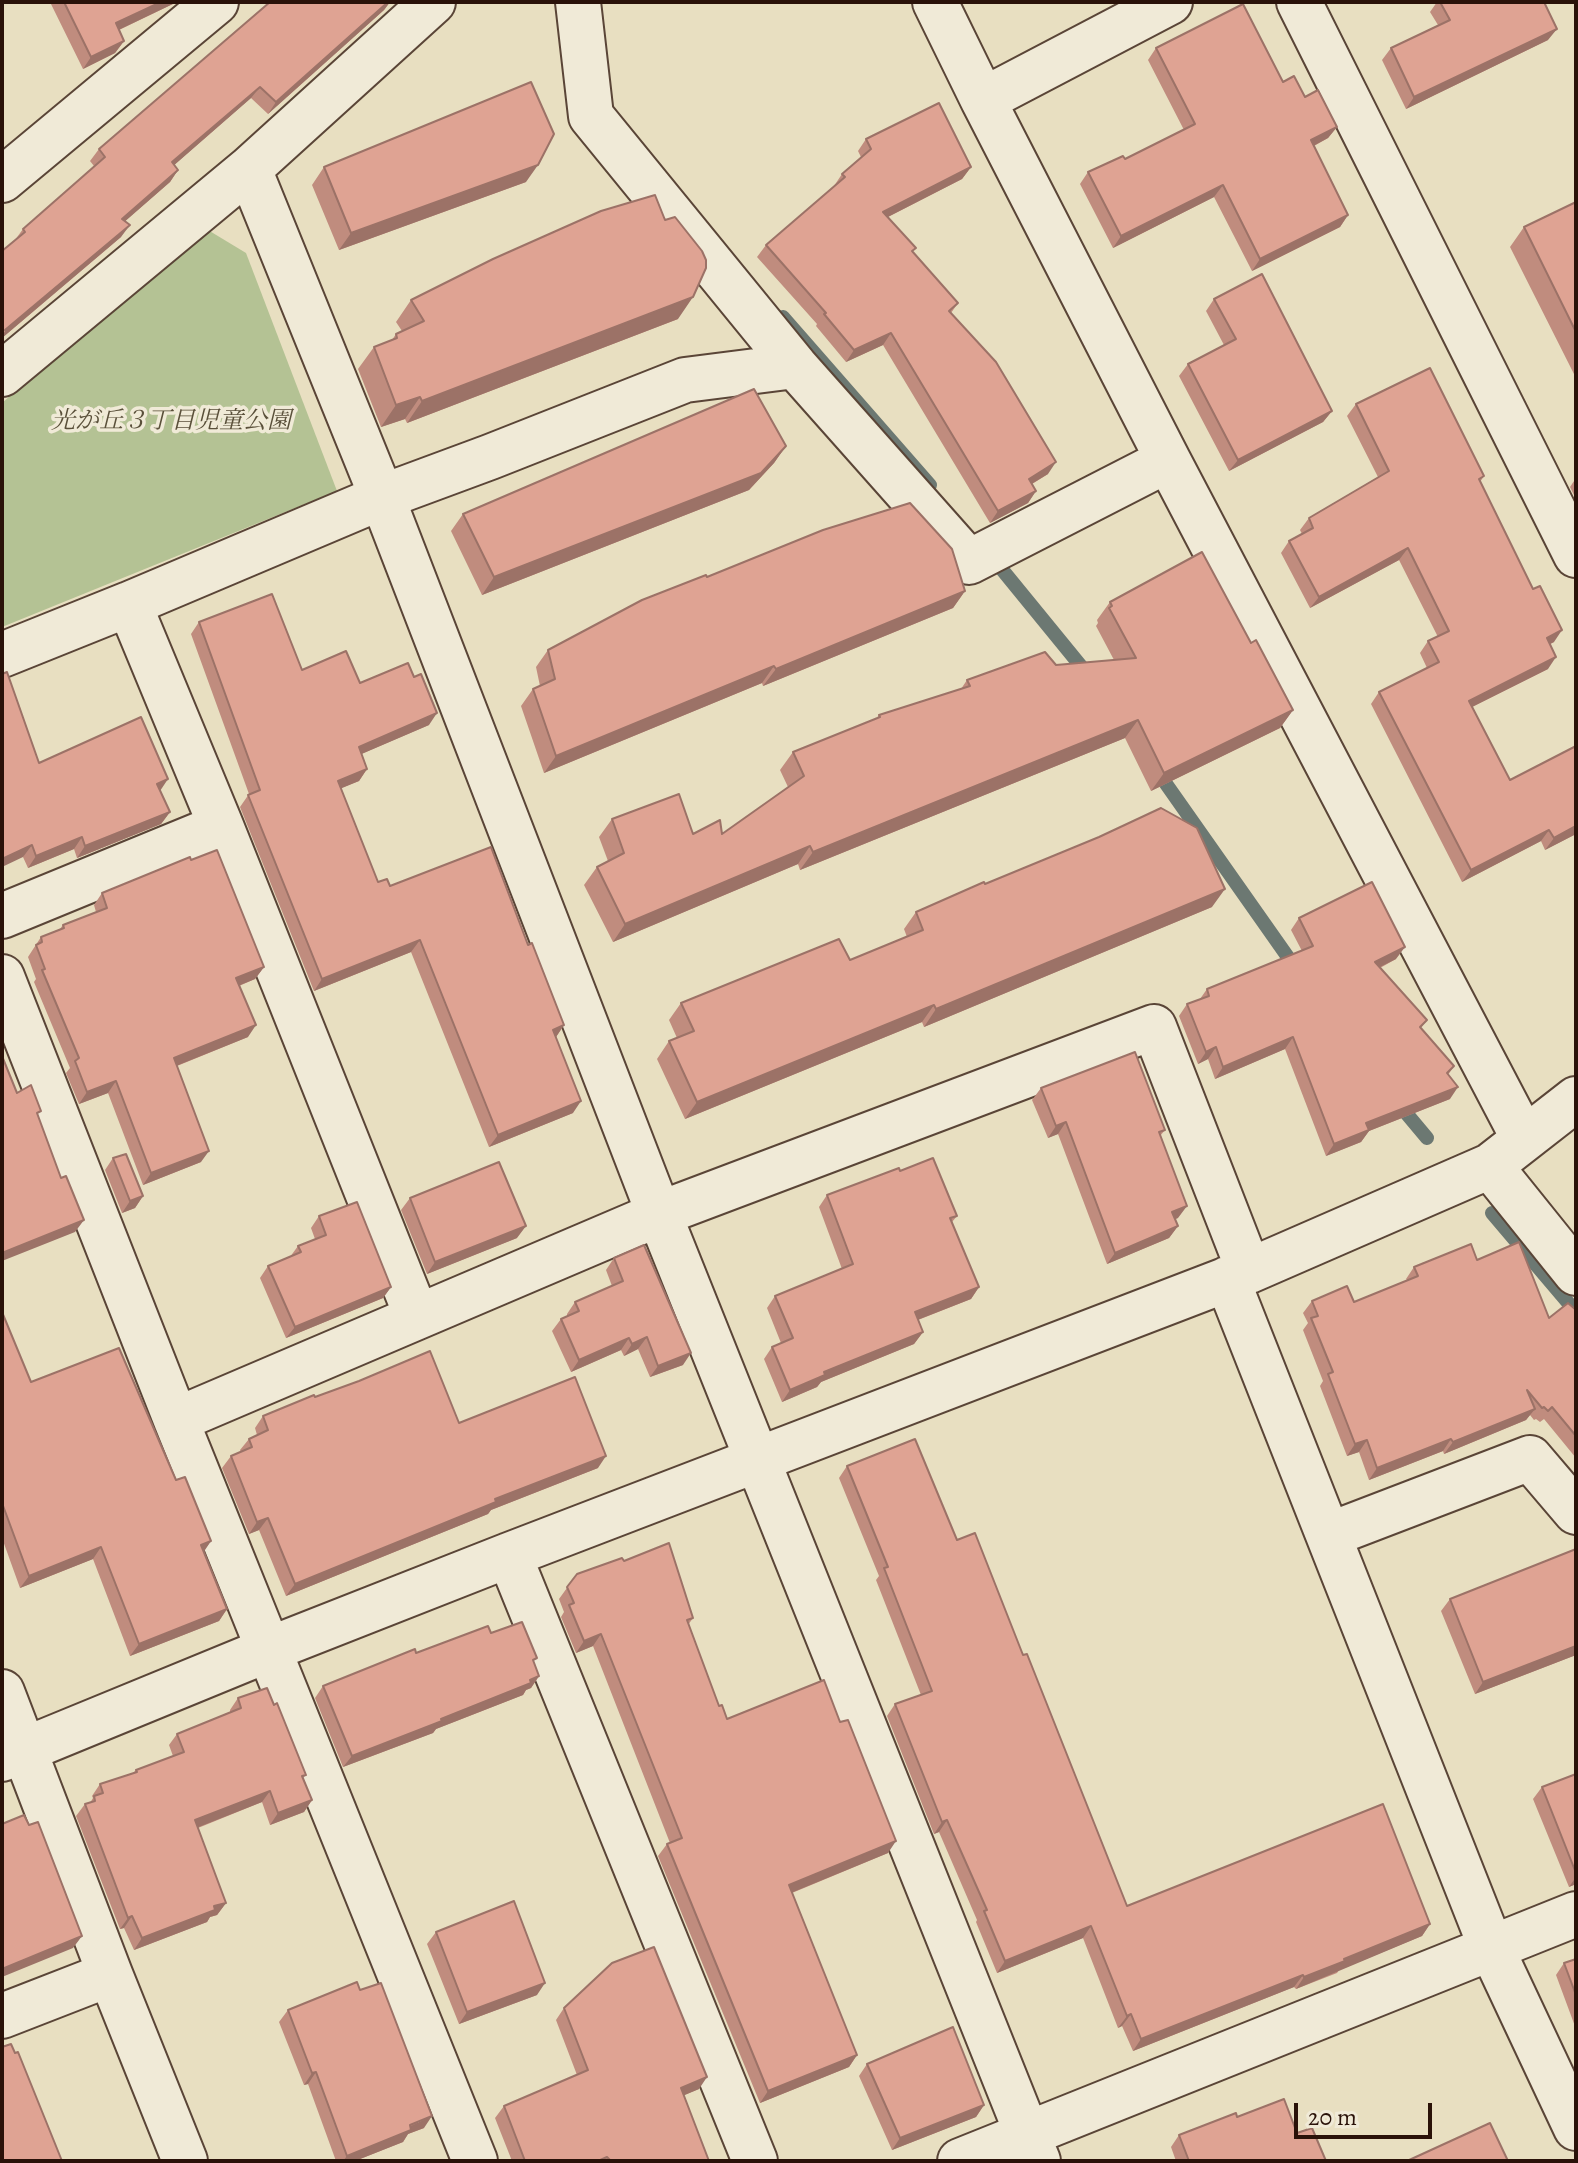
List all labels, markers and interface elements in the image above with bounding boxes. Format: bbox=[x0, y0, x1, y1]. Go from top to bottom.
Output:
park label: 光が丘３丁目児童公園 bbox=[51, 408, 291, 436]
scale bar bbox=[1298, 2087, 1436, 2137]
text: 20 m bbox=[1308, 2101, 1357, 2133]

